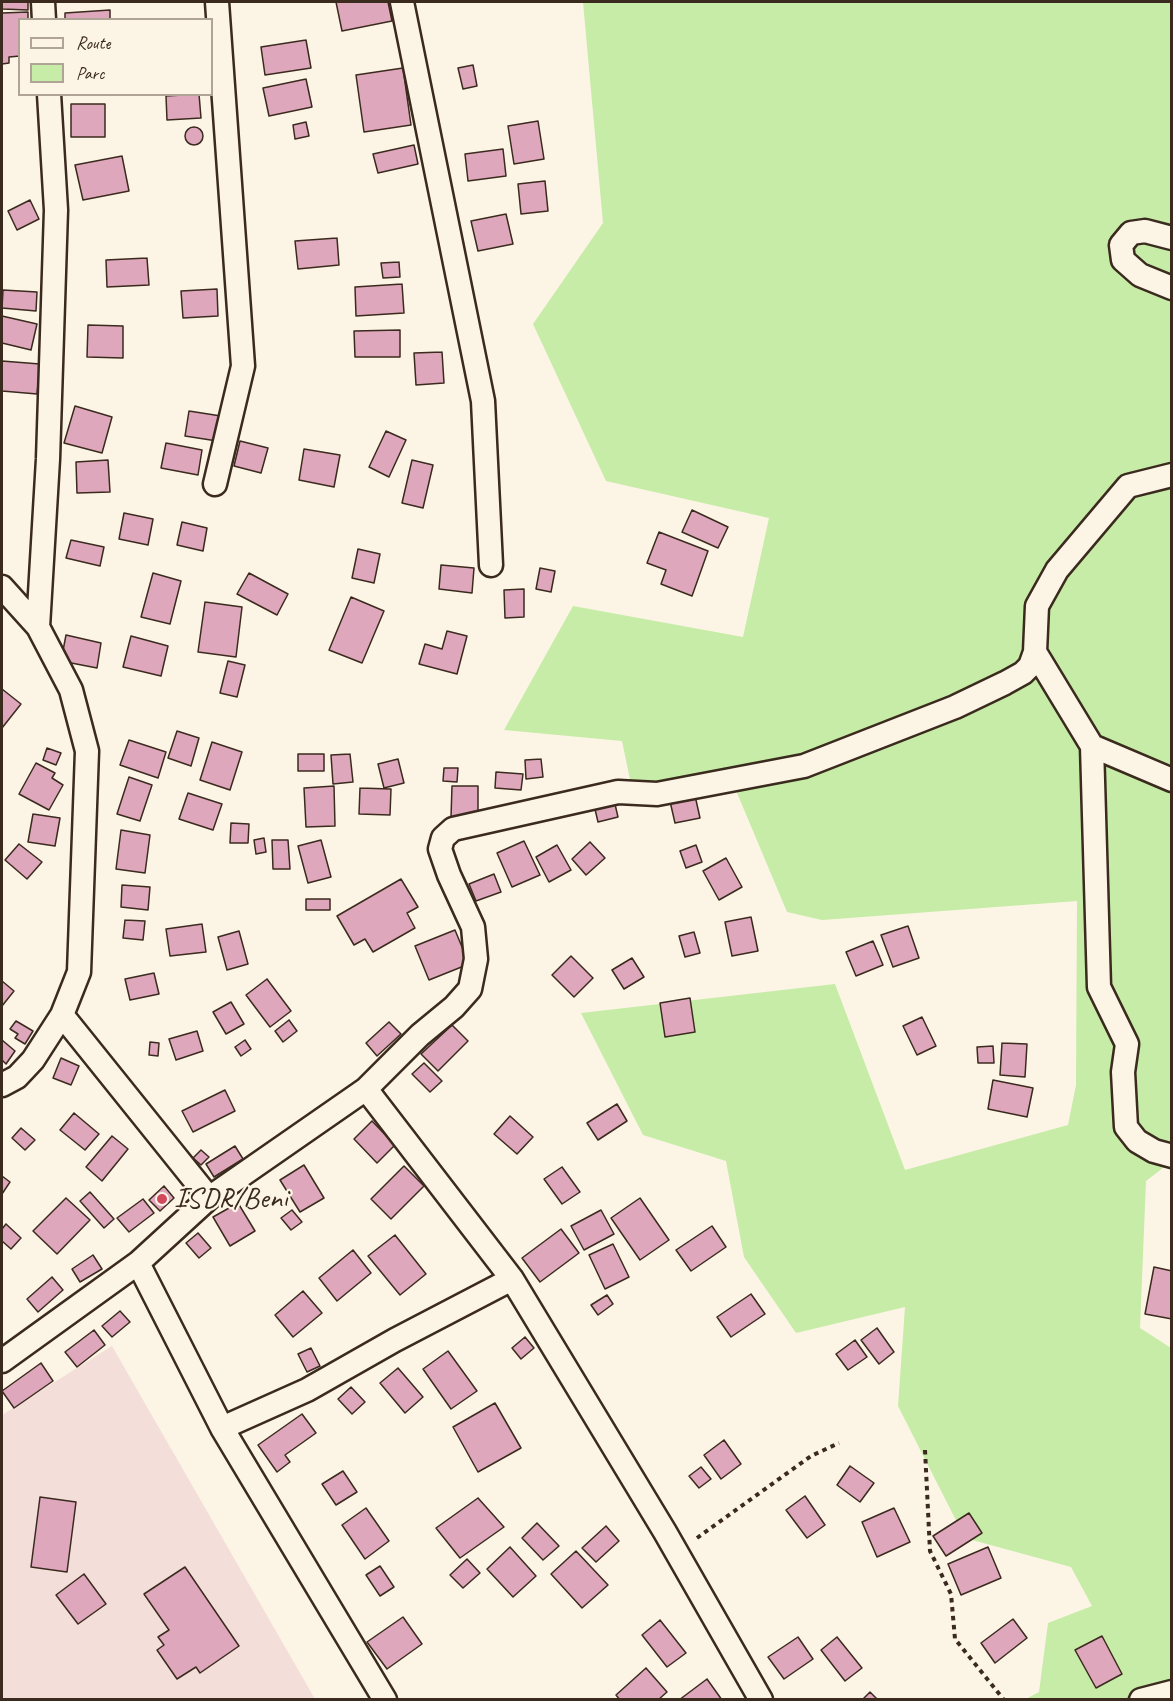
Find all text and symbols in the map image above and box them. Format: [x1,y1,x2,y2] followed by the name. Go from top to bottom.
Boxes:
[18,18,213,96] legend
[76,32,110,54] text: Route
[76,62,104,84] text: Parc
[174,1181,288,1217] place label: ISDR/Beni
[155,1192,169,1206] marker: ISDR/Beni

